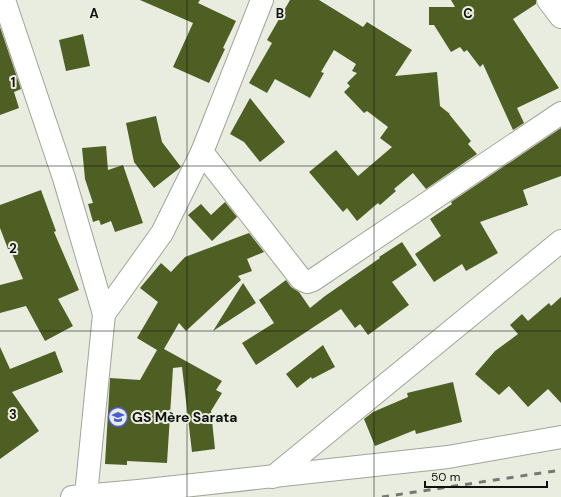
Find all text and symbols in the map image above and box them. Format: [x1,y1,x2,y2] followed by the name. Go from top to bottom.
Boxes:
[89,5,99,22] text: A
[276,5,284,22] text: B
[463,5,473,22] text: C
[11,74,15,91] text: 1
[9,240,17,257] text: 2
[9,406,17,423] text: 3
[107,406,129,428] school or university icon: GS Mère Sarata
[132,408,238,426] place label: GS Mère Sarata
[425,463,547,489] scale bar
[431,469,460,485] text: 50 m

